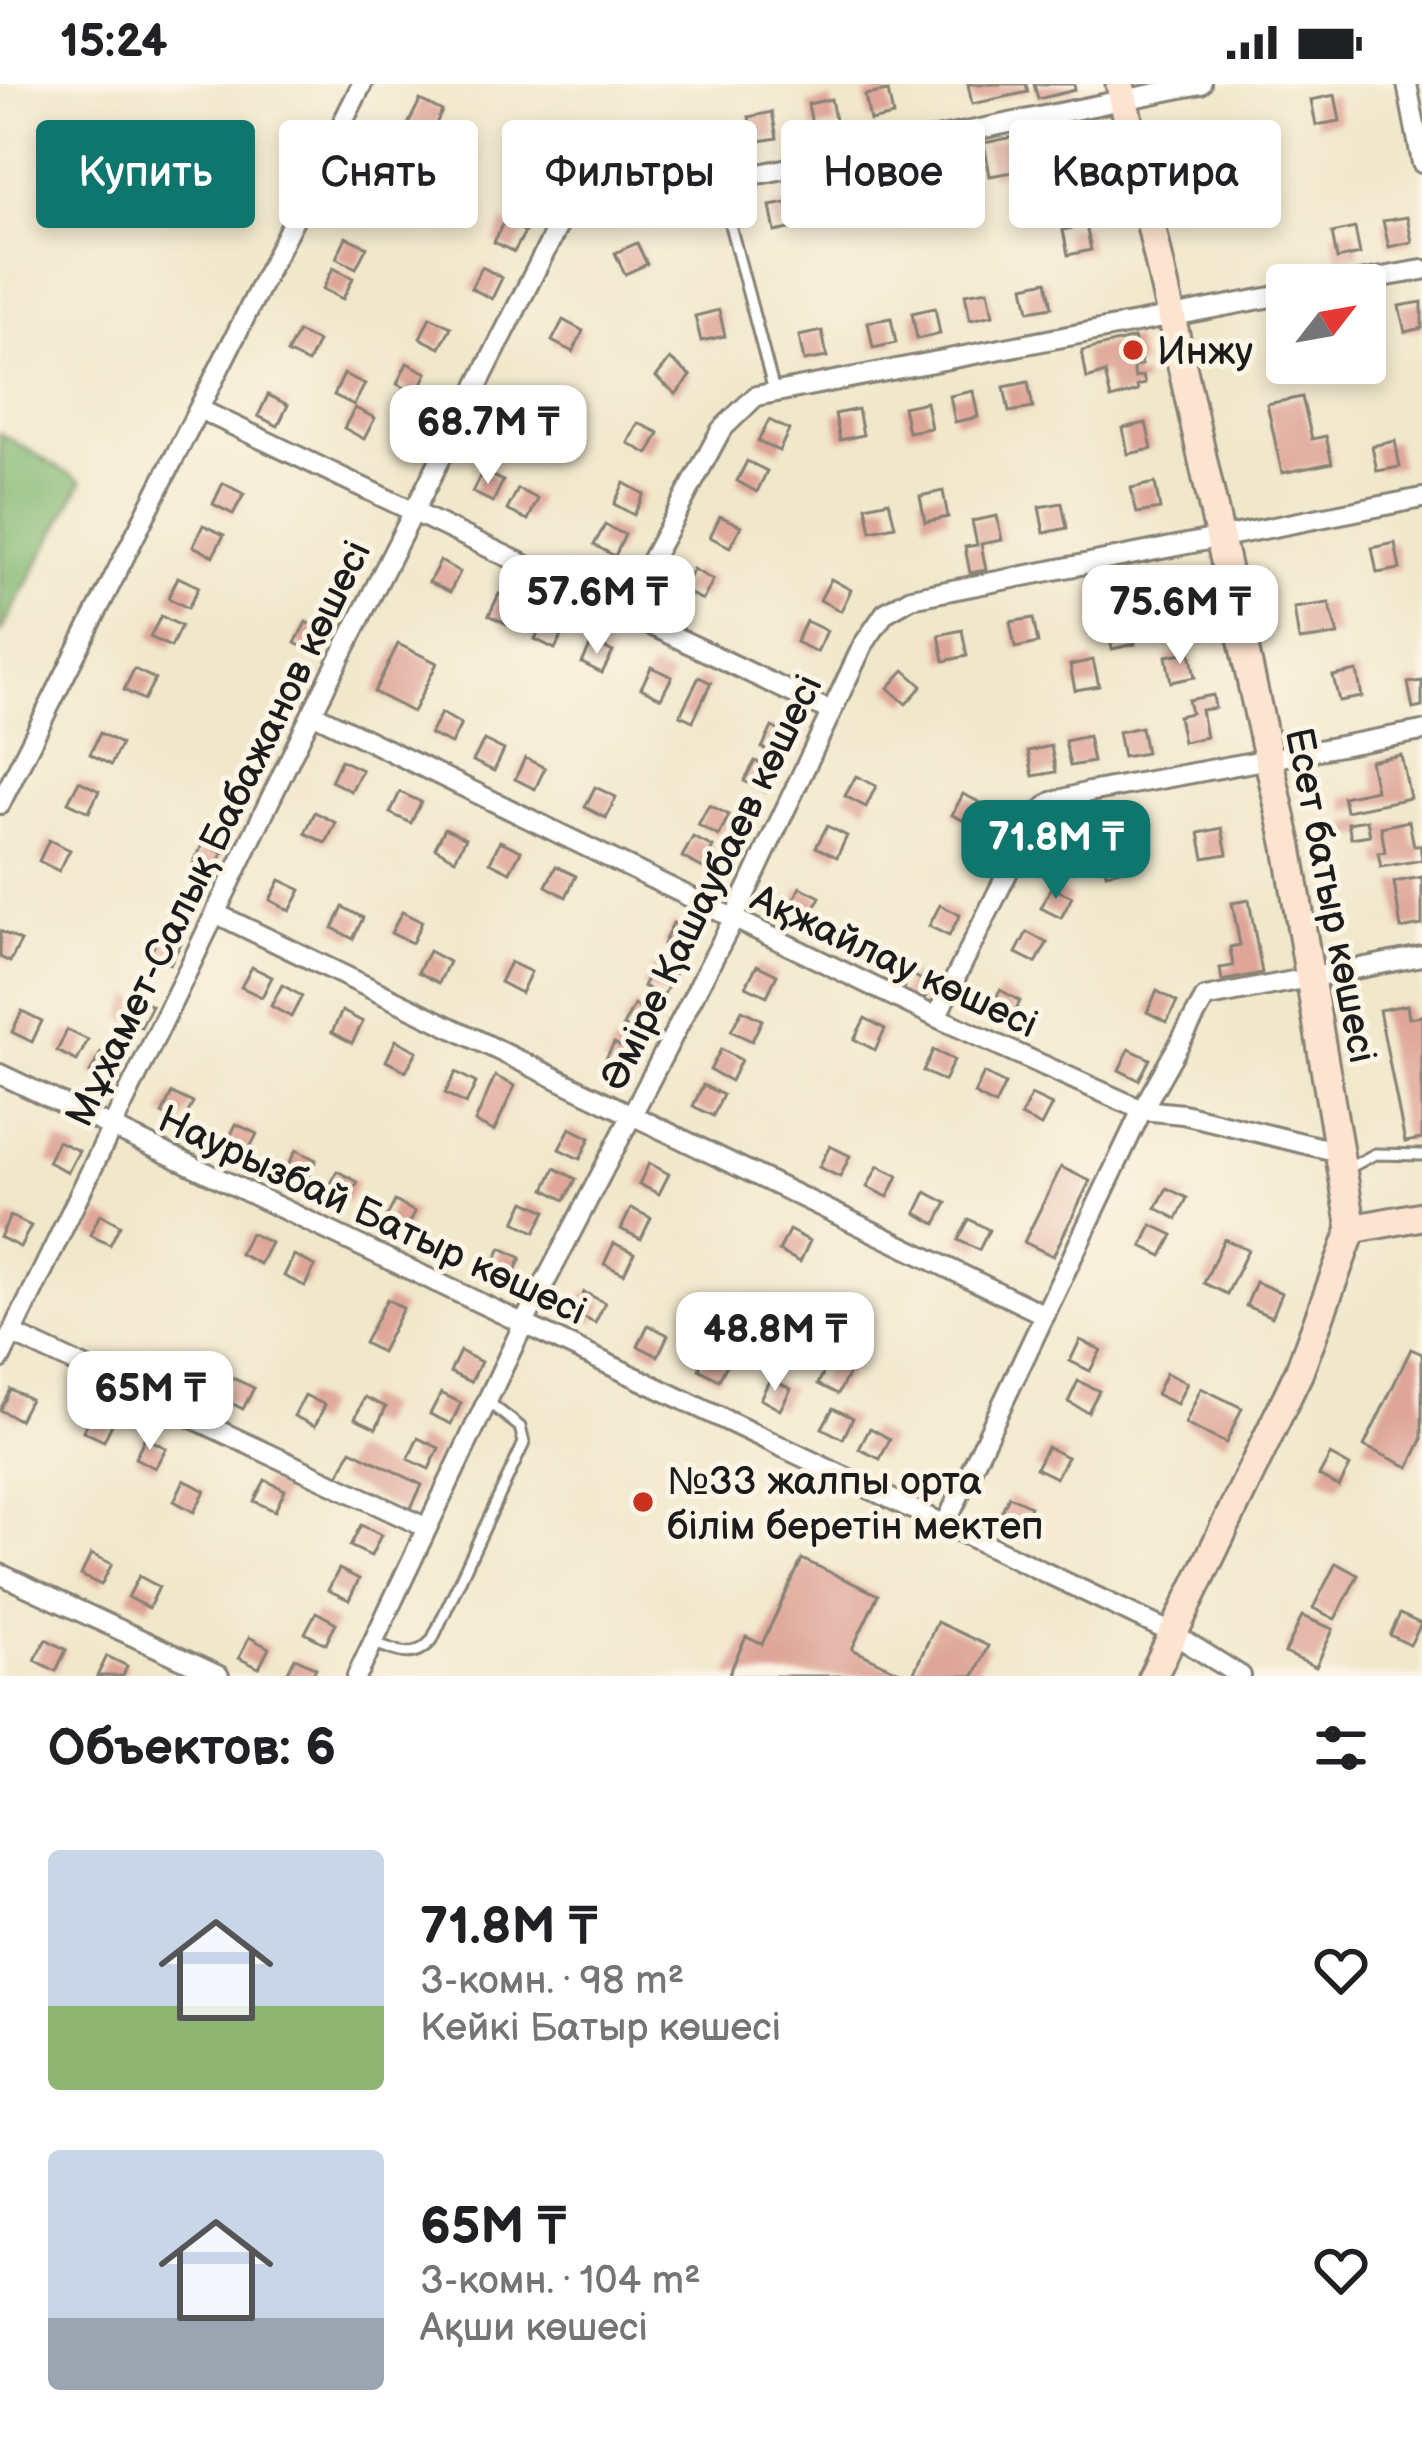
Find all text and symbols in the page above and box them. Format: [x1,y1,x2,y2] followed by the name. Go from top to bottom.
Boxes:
[60,15,167,70] text: 15:24
[36,120,255,228] chip: Купить
[279,120,478,228] chip: Снять
[502,120,757,228] chip: Фильтры
[781,120,985,228] chip: Новое
[1009,120,1281,228] chip: Квартира
[1266,264,1386,384] north arrow
[1266,264,1386,384] map controls
[1157,329,1253,376] place label: Инжу
[1120,337,1146,363] marker: Инжу
[377,385,599,487] pin: 68.7M ₸
[417,400,559,447] text: 68.7M ₸
[57,534,382,1135] street label: Мұхамет-Салық Бабажанов көшесі
[486,555,708,657] pin: 57.6M ₸
[1069,565,1291,667] pin: 75.6M ₸
[526,570,668,617] text: 57.6M ₸
[1109,580,1251,627] text: 75.6M ₸
[591,668,833,1099] street label: Әміре Қашаубаев көшесі
[1274,724,1385,1067] street label: Есет батыр көшесі
[945,800,1167,902] pin: 71.8M ₸
[988,815,1124,862] text: 71.8M ₸
[742,875,1045,1049] street label: Ақжайлау көшесі
[150,1096,594,1336] street label: Наурызбай Батыр көшесі
[664,1292,886,1394] pin: 48.8M ₸
[703,1307,847,1354] text: 48.8M ₸
[66,1351,234,1453] pin: 65M ₸
[94,1366,206,1413] text: 65M ₸
[667,1459,1044,1551] place label: №33 жалпы орта білім беретін мектеп
[630,1489,656,1515] marker: №33 жалпы орта білім беретін мектеп
[1308,1715,1374,1781] icon: filters
[48,1718,336,1779] text: Объектов: 6
[420,1897,597,1958] text: 71.8M ₸
[144,1898,288,2042] icon: home
[1308,1937,1374,2003] icon: heart
[420,1958,684,2005] text: 3-комн. · 98 m²
[420,2005,781,2052] text: Кейкі Батыр көшесі
[420,2197,566,2258] text: 65M ₸
[144,2198,288,2342] icon: home
[1308,2237,1374,2303] icon: heart
[420,2258,701,2305] text: 3-комн. · 104 m²
[420,2305,648,2352] text: Ақши көшесі

